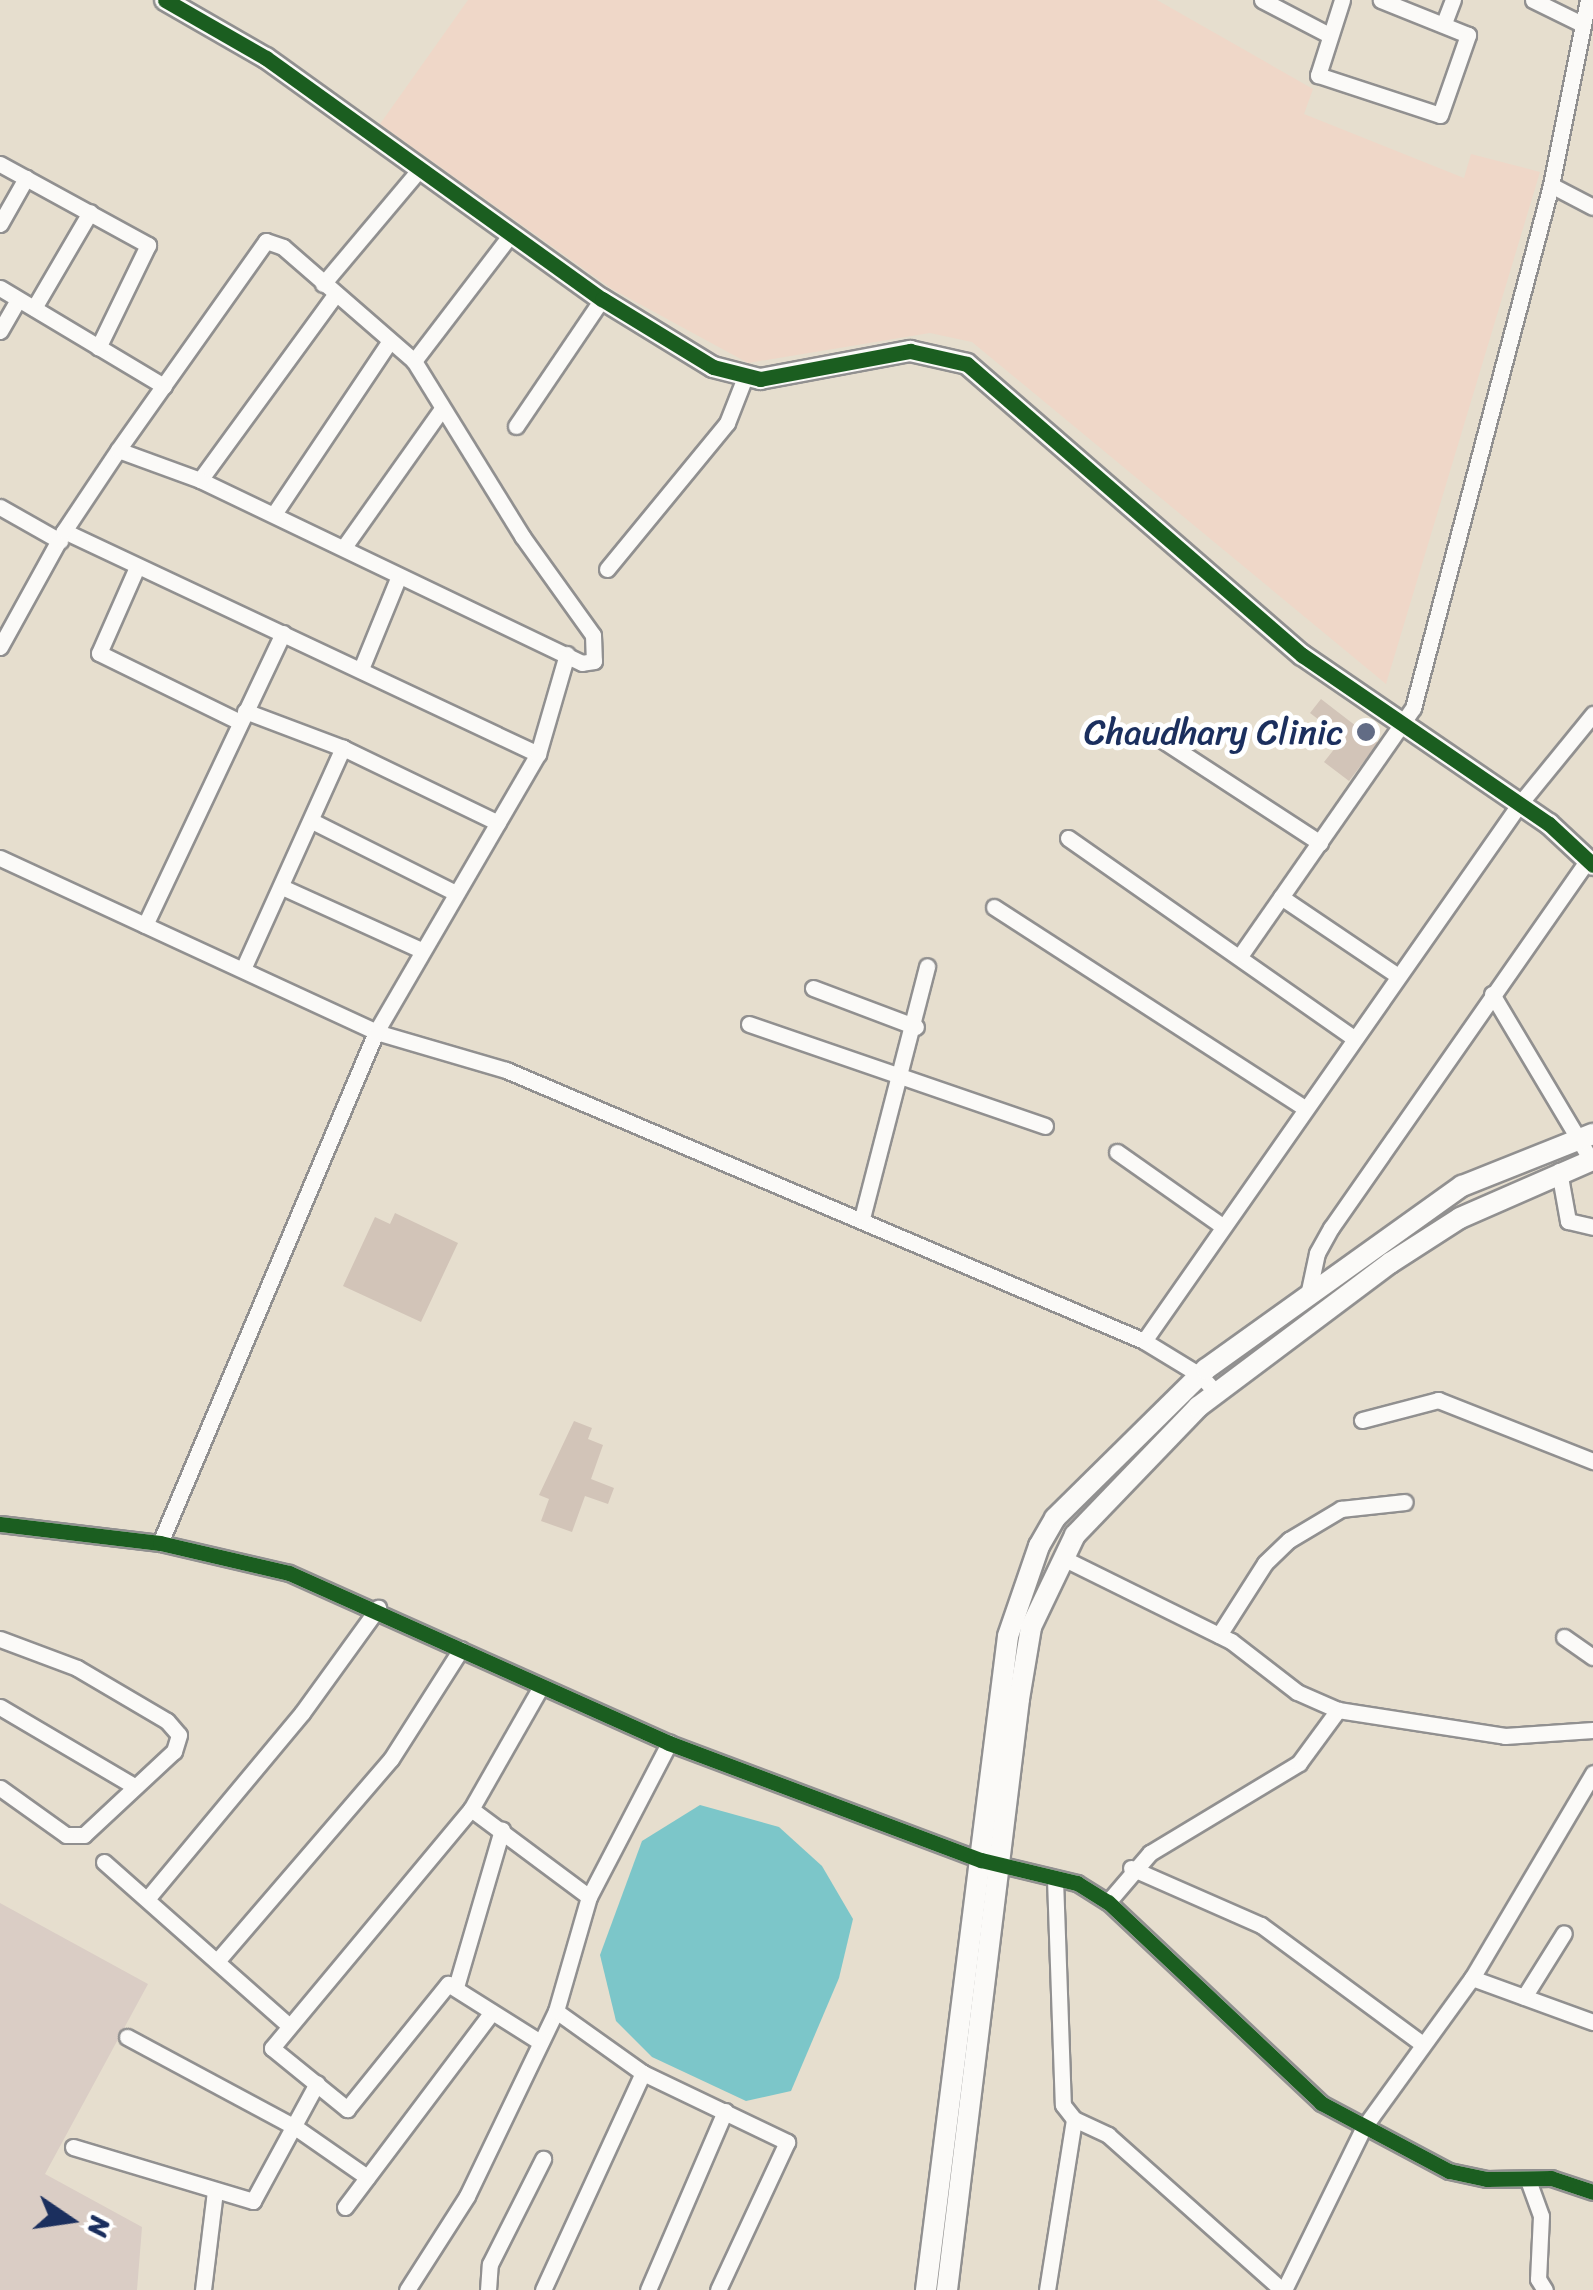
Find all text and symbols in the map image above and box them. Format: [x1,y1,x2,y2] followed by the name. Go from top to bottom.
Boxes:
[1084,711,1344,753] place label: Chaudhary Clinic
[1353,719,1379,745] marker: Chaudhary Clinic
[20,2170,120,2270] north arrow
[74,2212,126,2242] text: N

